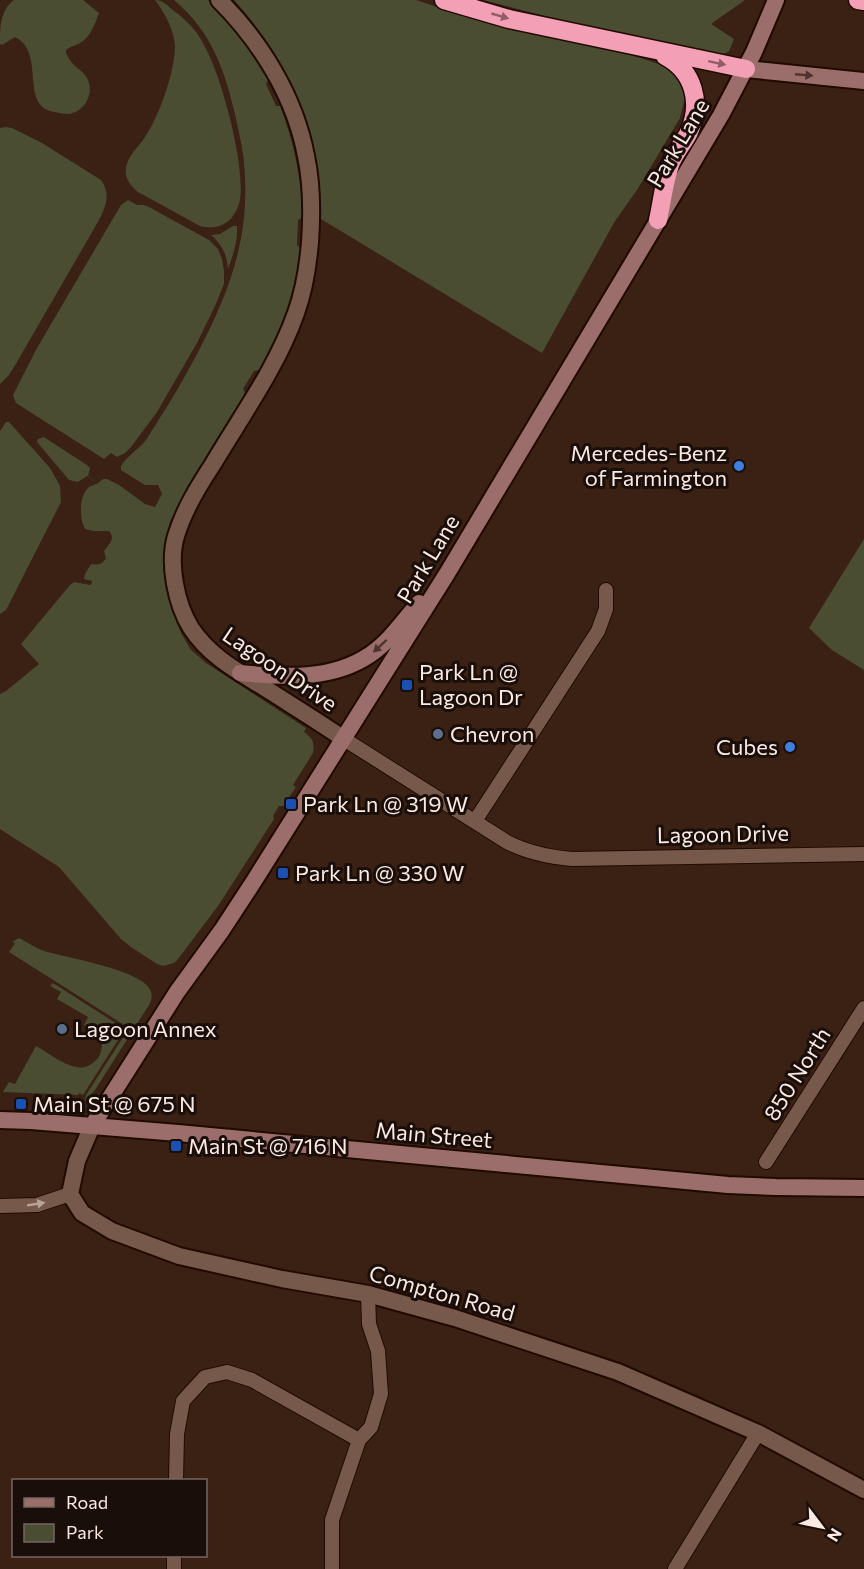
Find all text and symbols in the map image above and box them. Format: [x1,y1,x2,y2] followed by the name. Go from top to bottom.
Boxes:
[491,12,509,22] one-way arrow
[708,59,727,68] one-way arrow
[795,70,814,80] one-way arrow
[641,94,715,192] street label: Park Lane
[571,439,727,491] place label: Mercedes-Benz of Farmington
[732,459,746,473] marker: Mercedes-Benz of Farmington
[391,510,465,608] street label: Park Lane
[218,620,343,717] street label: Lagoon Drive
[373,639,388,653] one-way arrow
[419,658,523,710] place label: Park Ln @ Lagoon Dr
[400,678,414,692] marker: Park Ln @ Lagoon Dr
[450,720,534,747] place label: Chevron
[431,727,445,741] marker: Chevron
[716,733,778,760] place label: Cubes
[783,740,797,754] marker: Cubes
[303,790,468,817] place label: Park Ln @ 319 W
[284,797,298,811] marker: Park Ln @ 319 W
[657,819,789,848] street label: Lagoon Drive
[295,859,464,886] place label: Park Ln @ 330 W
[276,866,290,880] marker: Park Ln @ 330 W
[74,1015,217,1042] place label: Lagoon Annex
[55,1022,69,1036] marker: Lagoon Annex
[757,1022,836,1125] street label: 850 North
[33,1090,196,1117] place label: Main St @ 675 N
[14,1097,28,1111] marker: Main St @ 675 N
[375,1116,494,1153] street label: Main Street
[188,1132,348,1159] place label: Main St @ 716 N
[169,1139,183,1153] marker: Main St @ 716 N
[26,1199,45,1208] one-way arrow
[366,1259,518,1326] street label: Compton Road
[12,1479,207,1557] legend
[66,1491,108,1513] text: Road
[792,1497,852,1557] north arrow
[66,1521,104,1543] text: Park
[824,1525,846,1545] text: N

